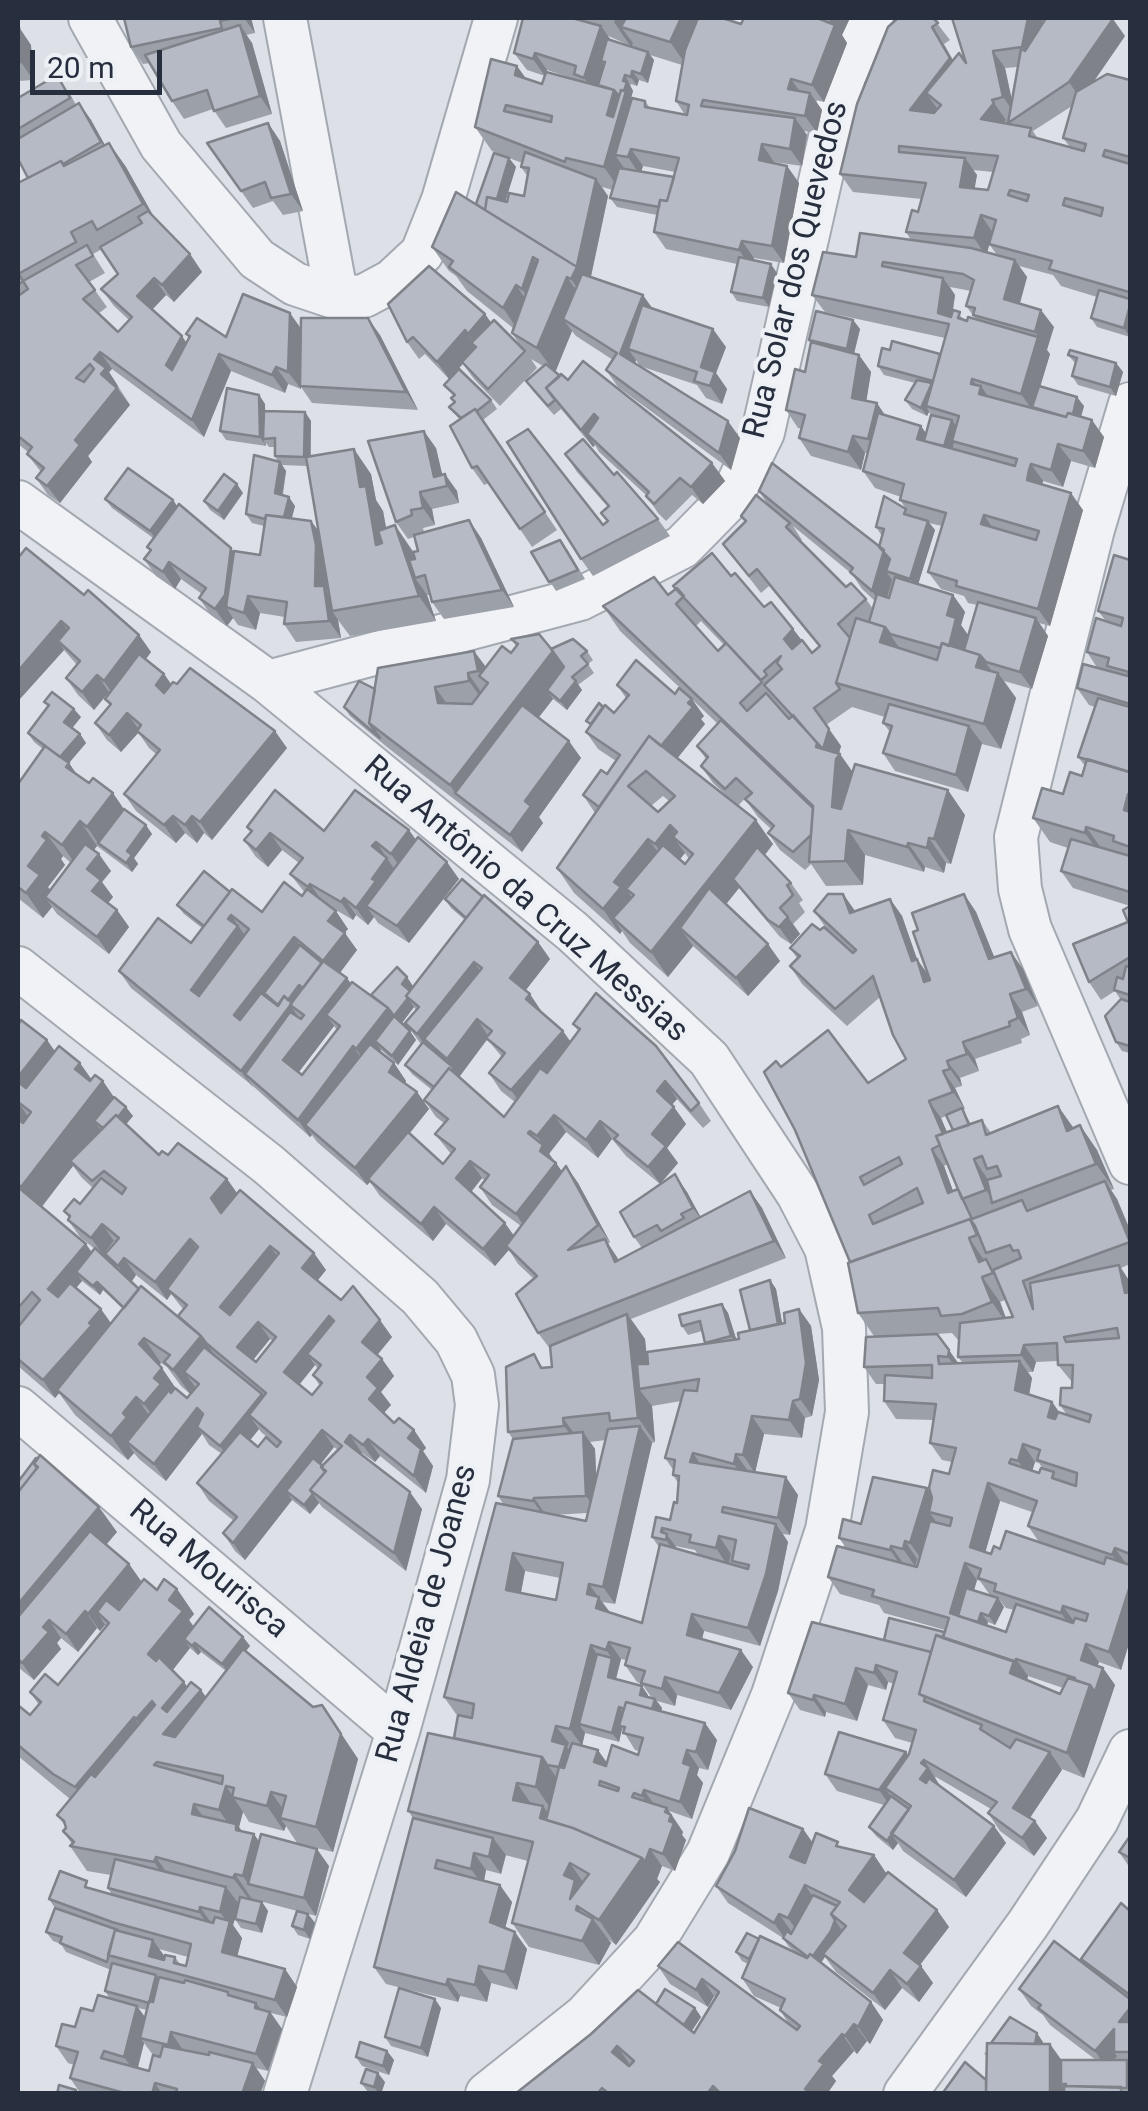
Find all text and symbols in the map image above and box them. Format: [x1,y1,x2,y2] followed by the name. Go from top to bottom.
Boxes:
[35,30,168,92] scale bar
[47,50,114,85] text: 20 m
[736,97,858,443] street label: Rua Solar dos Quevedos
[355,749,695,1051] street label: Rua Antônio da Cruz Messias
[370,1461,486,1767] street label: Rua Aldeia de Joanes
[121,1492,295,1648] street label: Rua Mourisca

